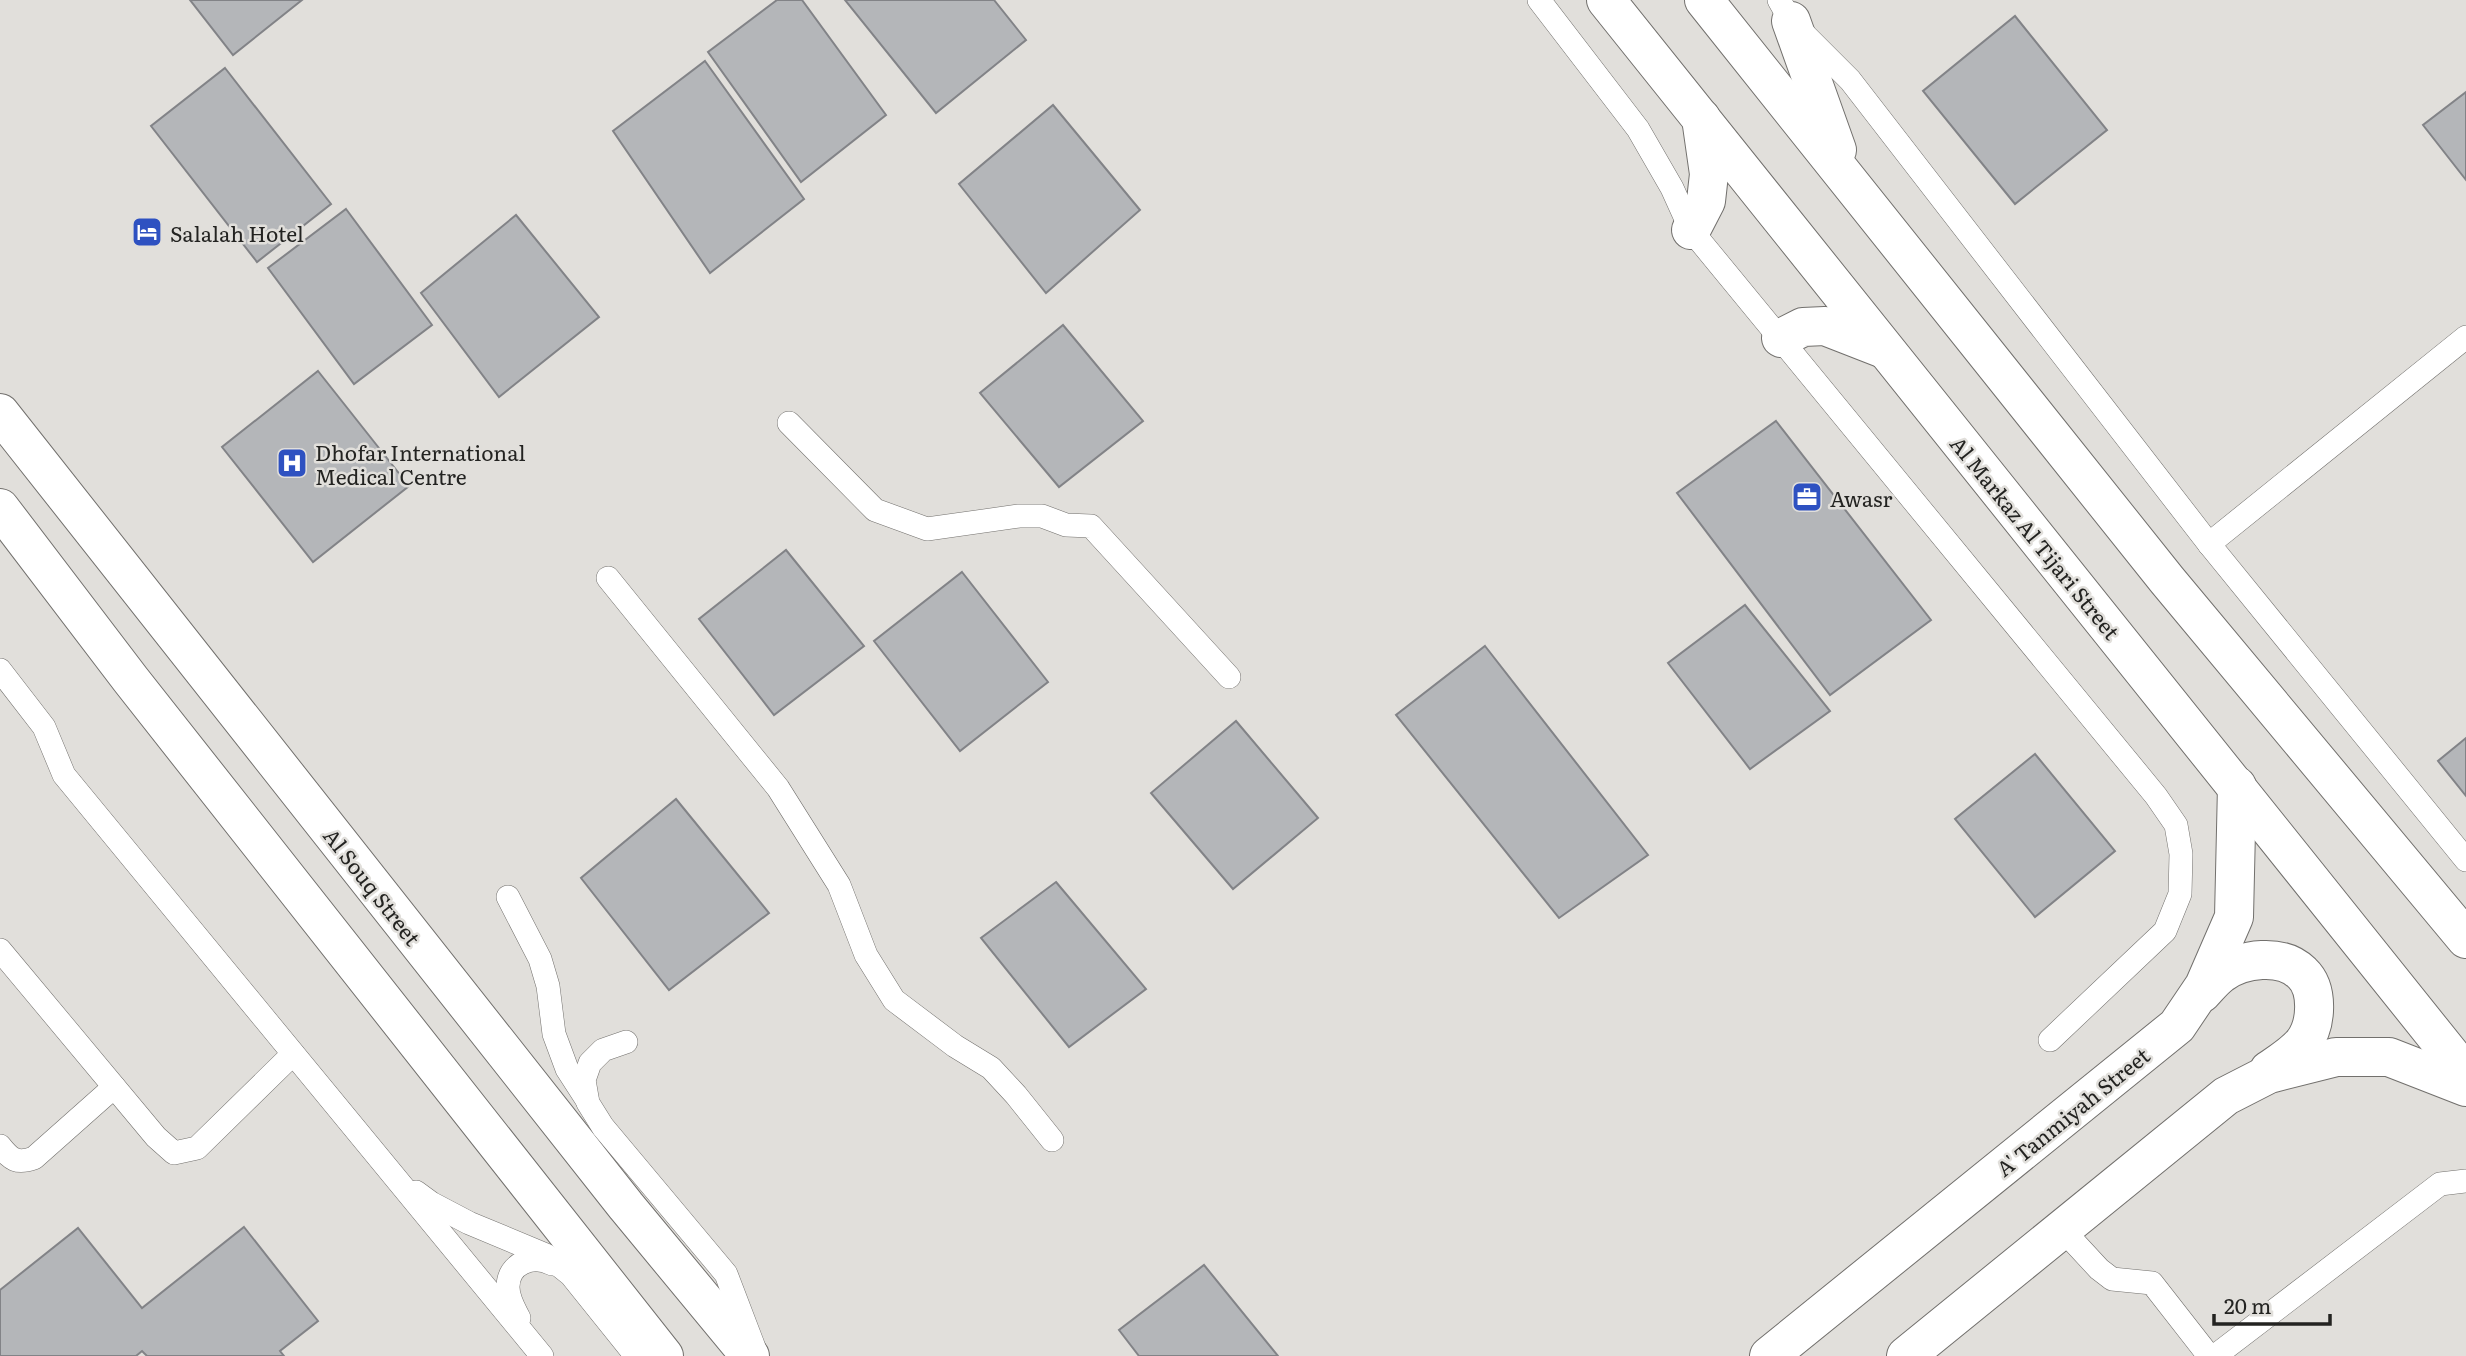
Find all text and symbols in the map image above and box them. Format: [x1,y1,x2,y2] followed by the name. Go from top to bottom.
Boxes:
[130,215,164,249] hotel icon: Salalah Hotel
[170,217,304,248] place label: Salalah Hotel
[1944,429,2128,646] street label: Al Markaz Al Tijari Street
[315,436,526,491] place label: Dhofar International Medical Centre
[275,446,309,480] hospital icon: Dhofar International Medical Centre
[1790,480,1824,514] office icon: Awasr
[1830,482,1892,513] place label: Awasr
[317,821,429,952] street label: Al Souq Street
[1989,1039,2156,1183] street label: A' Tanmiyah Street
[2214,1282,2330,1326] scale bar
[2224,1289,2271,1320] text: 20 m

